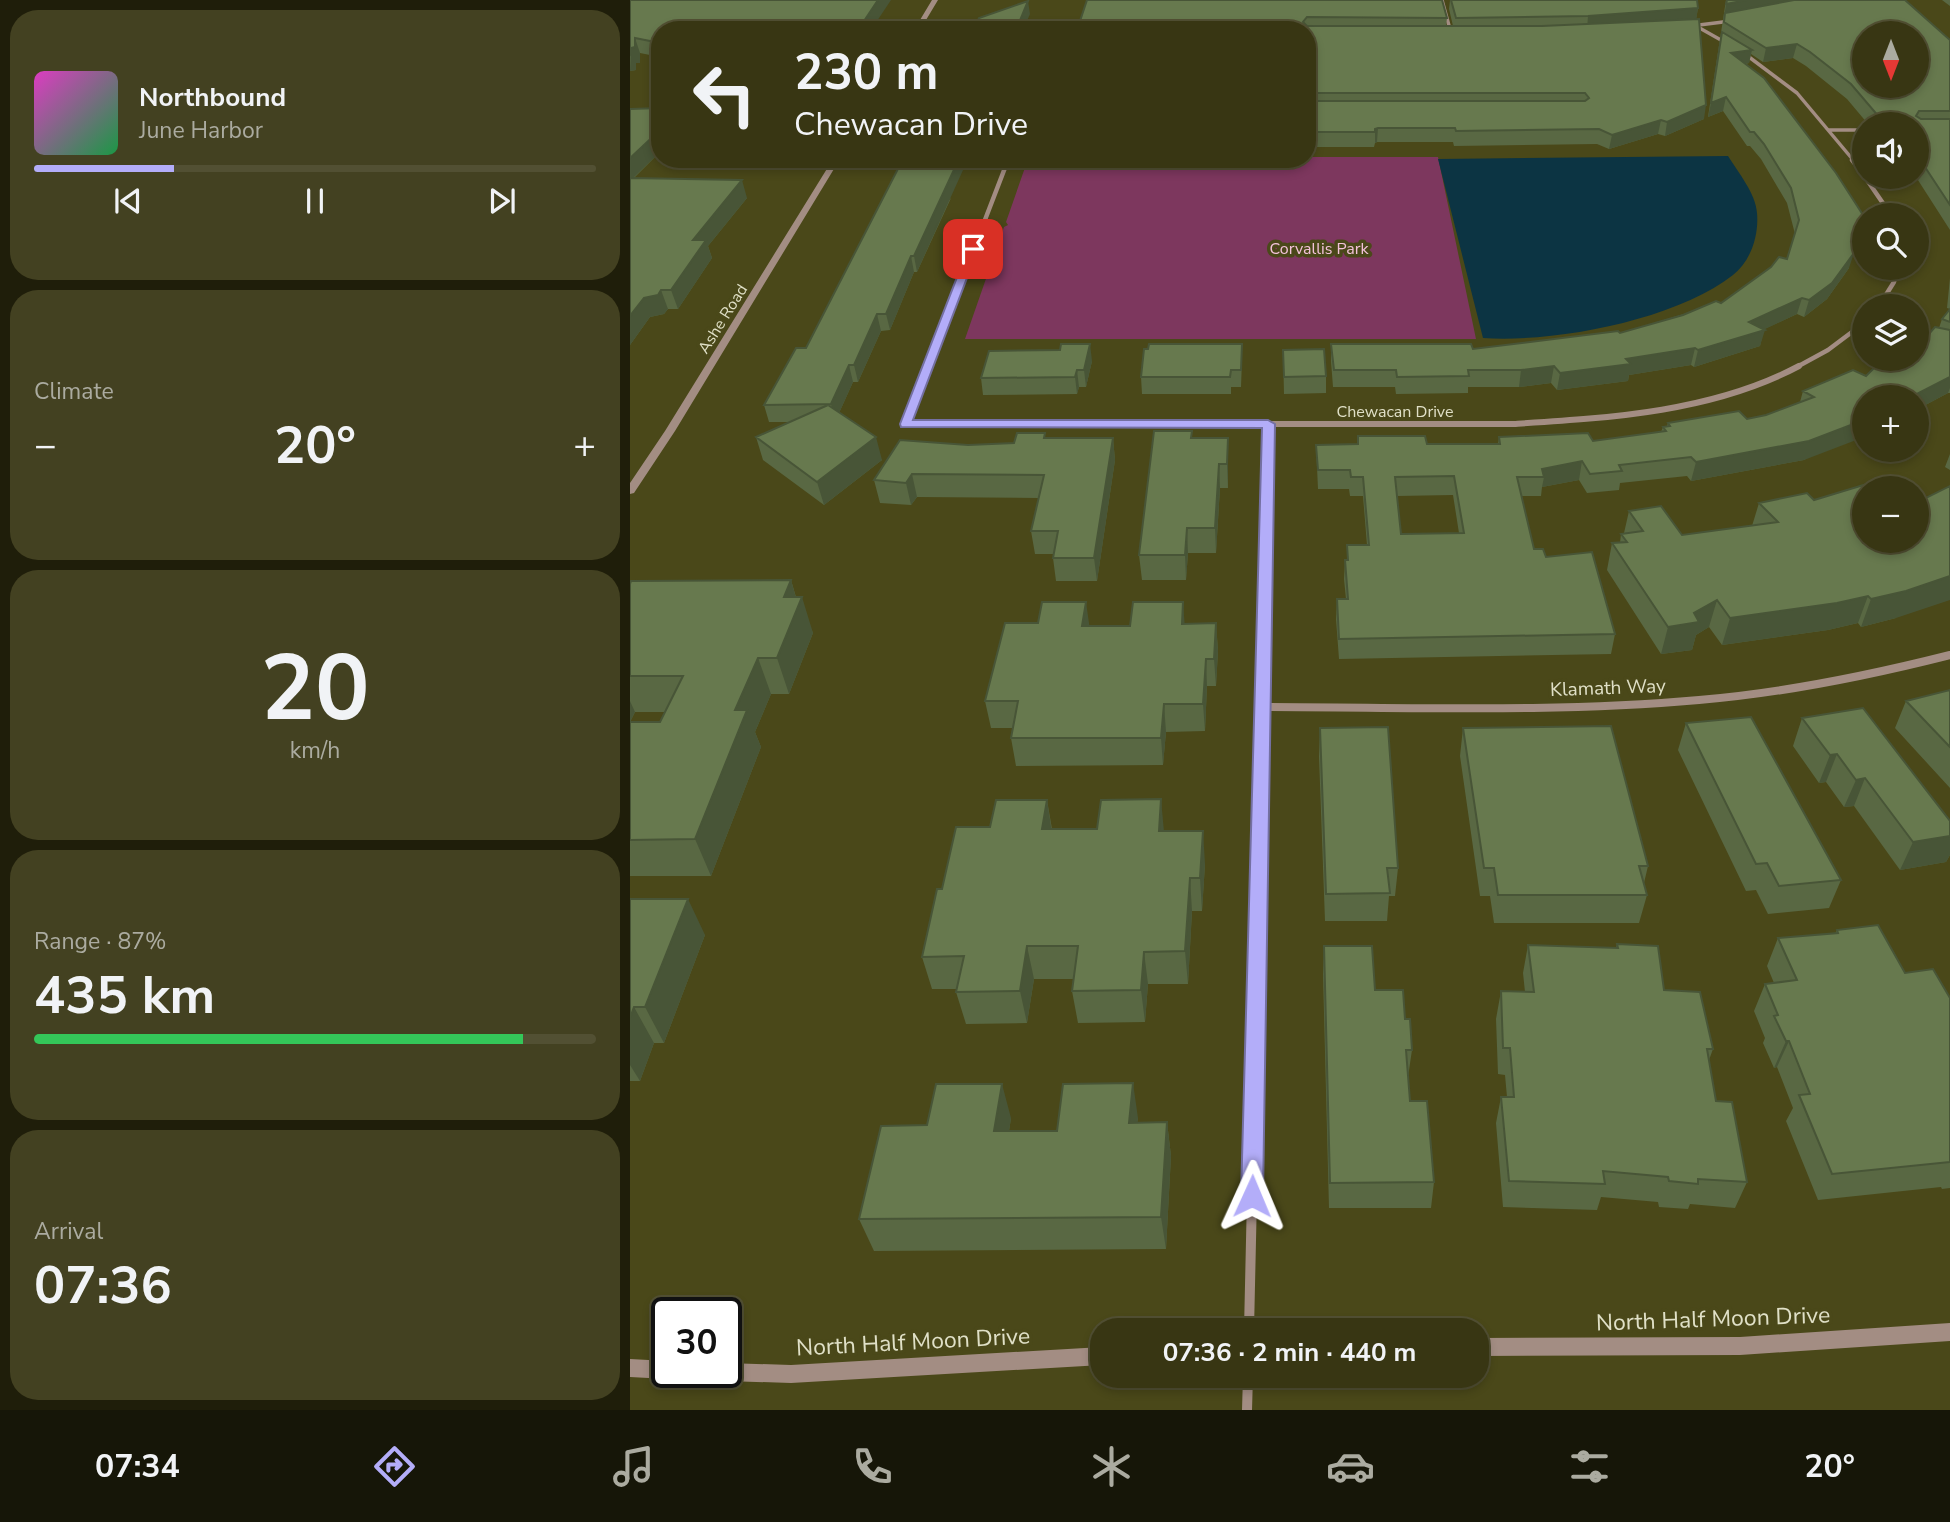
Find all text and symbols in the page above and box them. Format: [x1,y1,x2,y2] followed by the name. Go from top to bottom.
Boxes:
[1852,21,1928,98] north arrow
[1852,21,1929,553] map controls
[794,39,938,106] text: 230 m
[679,49,770,140] icon: left
[139,80,286,115] text: Northbound
[794,103,1028,146] text: Chewacan Drive
[1852,112,1929,189] button: sound
[139,115,263,146] text: June Harbor
[109,182,147,220] icon: previous
[296,182,334,220] icon: pause
[483,182,521,220] icon: next
[1852,203,1929,280] button: search
[943,219,1003,279] pin
[954,230,992,268] icon: arrive
[1270,238,1369,260] park label: Corvallis Park
[693,280,753,358] street label: Ashe Road
[1852,294,1929,371] button: layers
[34,376,114,407] text: Climate
[1852,385,1929,462] button: +
[1336,401,1454,423] street label: Chewacan Drive
[274,410,356,481] text: 20°
[34,420,57,471] text: −
[573,420,596,471] text: +
[1852,476,1929,553] button: −
[260,627,370,751] text: 20
[1550,673,1667,703] street label: Klamath Way
[290,735,340,766] text: km/h
[34,926,166,957] text: Range · 87%
[34,960,215,1031] text: 435 km
[1215,1159,1289,1233] position arrow
[34,1216,103,1247] text: Arrival
[34,1250,172,1321] text: 07:36
[651,1297,742,1388] speed limit sign: 30
[1595,1299,1831,1339] street label: North Half Moon Drive
[795,1320,1031,1364] street label: North Half Moon Drive
[1163,1335,1416,1370] text: 07:36 · 2 min · 440 m
[370,1442,419,1491] icon: directions
[609,1442,658,1491] icon: music
[848,1442,897,1491] icon: phone
[1087,1442,1136,1491] icon: climate
[1326,1442,1375,1491] icon: car
[1565,1442,1614,1491] icon: filters
[95,1445,180,1488] text: 07:34
[1804,1445,1855,1488] text: 20°

